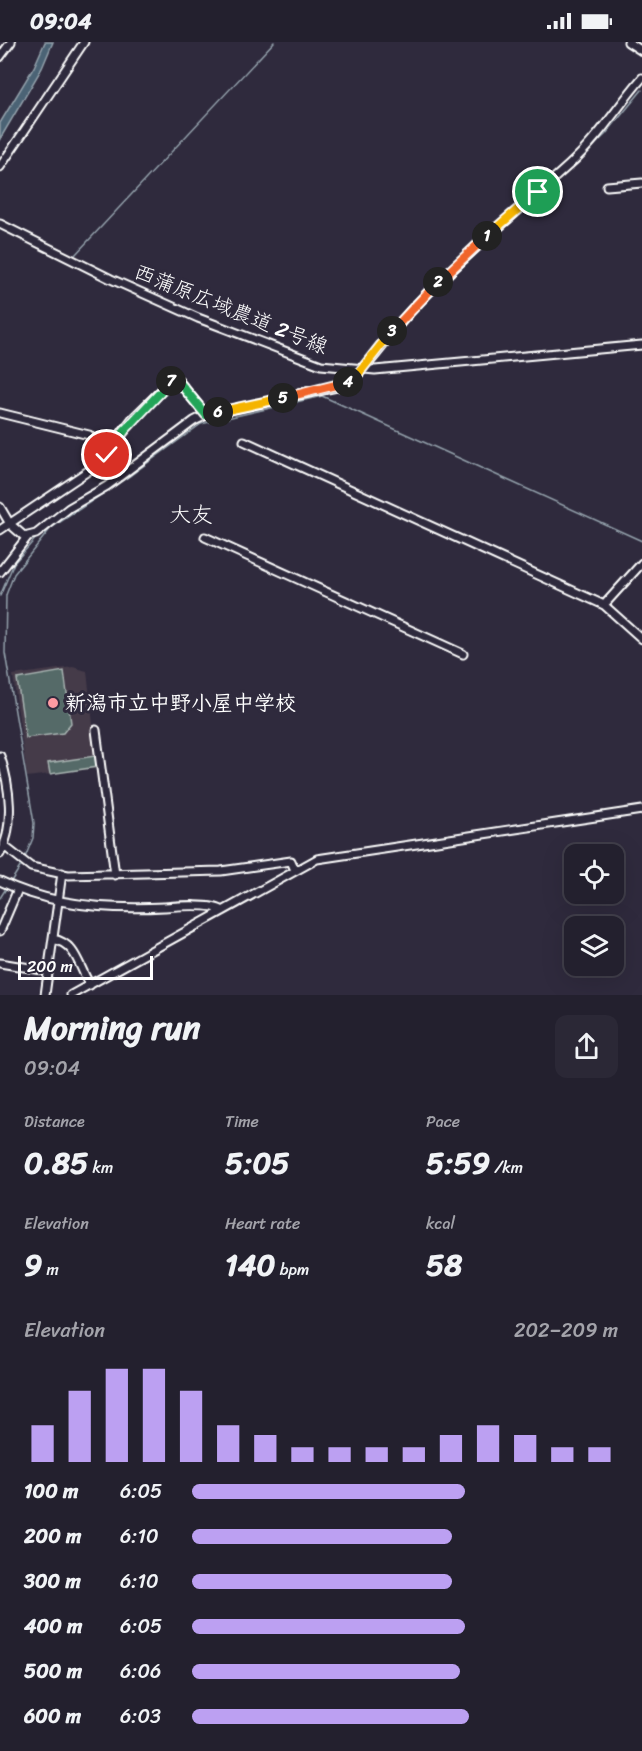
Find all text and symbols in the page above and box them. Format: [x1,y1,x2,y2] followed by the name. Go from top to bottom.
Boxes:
[30,2,92,41] text: 09:04
[512,166,563,217] pin
[521,175,554,208] icon: arrive
[472,221,502,251] pin: 1
[484,221,490,250] text: 1
[128,253,334,365] street label: 西蒲原広域農道 2号線
[423,267,453,297] pin: 2
[433,267,443,296] text: 2
[377,316,407,346] pin: 3
[388,316,396,345] text: 3
[156,366,186,396] pin: 7
[166,366,176,395] text: 7
[333,367,363,397] pin: 4
[343,367,353,396] text: 4
[268,383,298,413] pin: 5
[278,383,288,412] text: 5
[203,397,233,427] pin: 6
[213,397,223,426] text: 6
[81,429,132,480] pin
[90,438,123,471] icon: check
[169,495,213,534] district label: 大友
[65,684,296,722] place label: 新潟市立中野小屋中学校
[46,696,60,710] marker: 新潟市立中野小屋中学校
[564,844,624,976] map controls
[564,844,624,904] button: locate
[564,916,624,976] button: layers
[27,952,73,981] text: 200 m
[18,953,153,980] scale bar
[24,999,200,1057] text: Morning run
[555,1015,618,1078] button: share
[24,1051,80,1086] text: 09:04
[24,1107,85,1136] text: Distance
[225,1107,259,1136] text: Time
[426,1107,460,1136] text: Pace
[24,1136,88,1190] text: 0.85
[225,1136,290,1190] text: 5:05
[426,1136,490,1190] text: 5:59
[88,1153,113,1182] text: km
[490,1153,523,1182] text: /km
[24,1209,89,1238] text: Elevation
[225,1209,300,1238] text: Heart rate
[426,1209,455,1238] text: kcal
[24,1238,42,1292] text: 9
[225,1238,276,1292] text: 140
[426,1238,462,1292] text: 58
[42,1255,59,1284] text: m
[276,1255,309,1284] text: bpm
[24,1313,105,1348] text: Elevation
[514,1313,618,1348] text: 202–209 m
[24,1474,78,1509] text: 100 m
[120,1474,162,1509] text: 6:05
[24,1519,81,1554] text: 200 m
[120,1519,159,1554] text: 6:10
[24,1564,81,1599] text: 300 m
[120,1564,159,1599] text: 6:10
[24,1609,82,1644] text: 400 m
[120,1609,162,1644] text: 6:05
[24,1654,82,1689] text: 500 m
[120,1654,161,1689] text: 6:06
[24,1699,81,1734] text: 600 m
[120,1699,161,1734] text: 6:03

